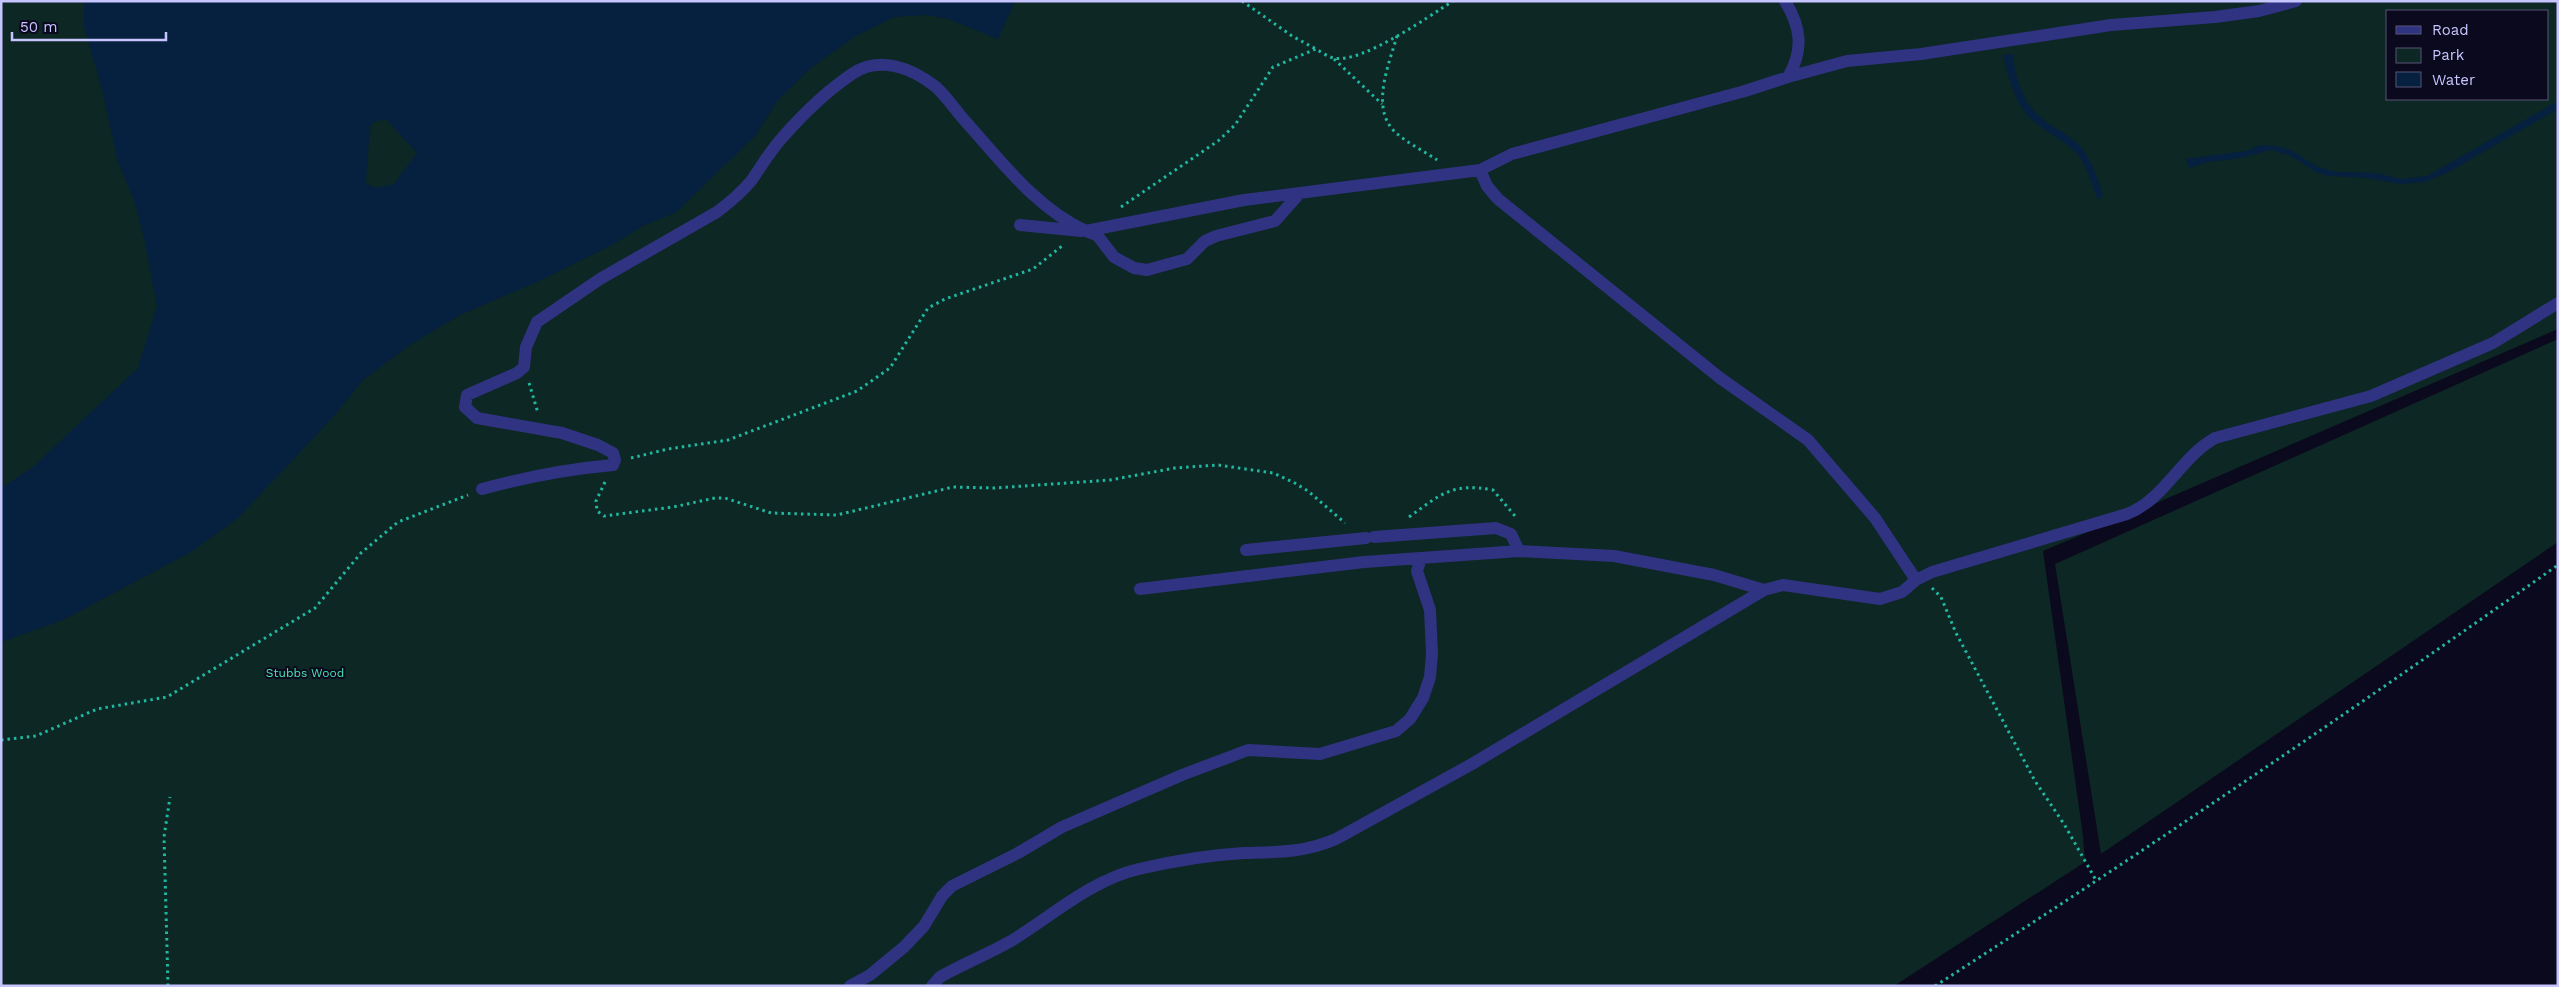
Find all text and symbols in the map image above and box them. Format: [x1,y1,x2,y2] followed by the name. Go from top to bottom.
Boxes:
[12,10,166,42] scale bar
[2386,10,2549,100] legend
[20,18,57,36] text: 50 m
[2432,21,2469,39] text: Road
[2432,46,2465,64] text: Park
[2432,71,2475,89] text: Water
[266,666,344,680] park label: Stubbs Wood

